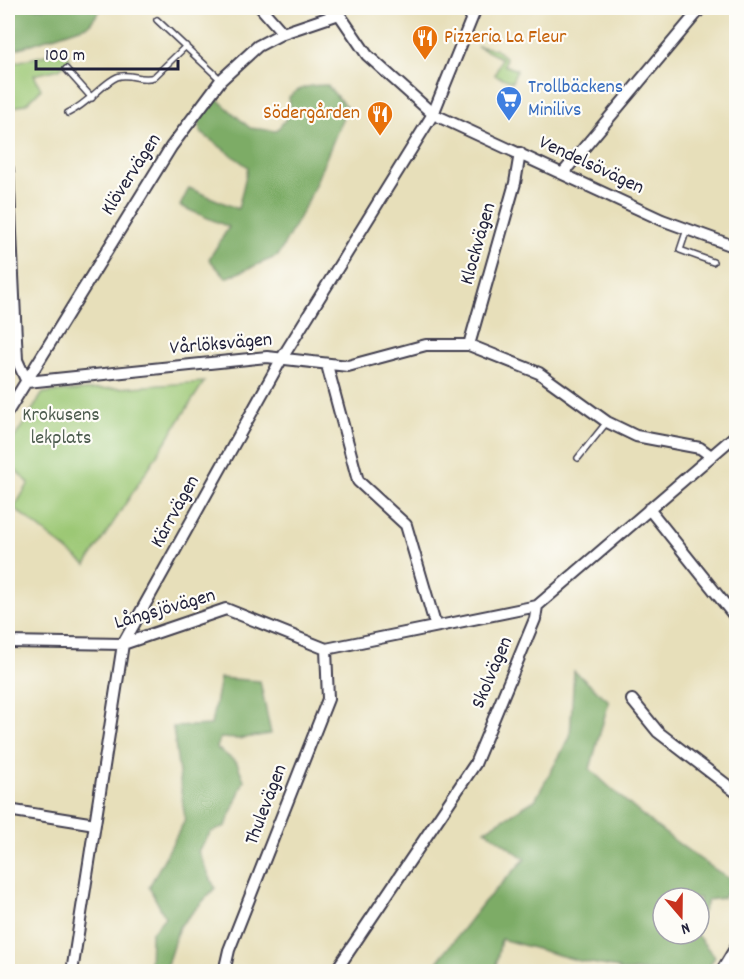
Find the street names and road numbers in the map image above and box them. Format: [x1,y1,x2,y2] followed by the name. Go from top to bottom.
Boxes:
[95,129,169,221] street label: Klövervägen
[534,129,648,203] street label: Vendelsövägen
[454,200,504,288] street label: Klockvägen
[169,327,273,363] street label: Vårlöksvägen
[145,471,207,553] street label: Kärrvägen
[111,582,219,638] street label: Långsjövägen
[465,633,521,713] street label: Skolvägen
[239,761,295,849] street label: Thulevägen

